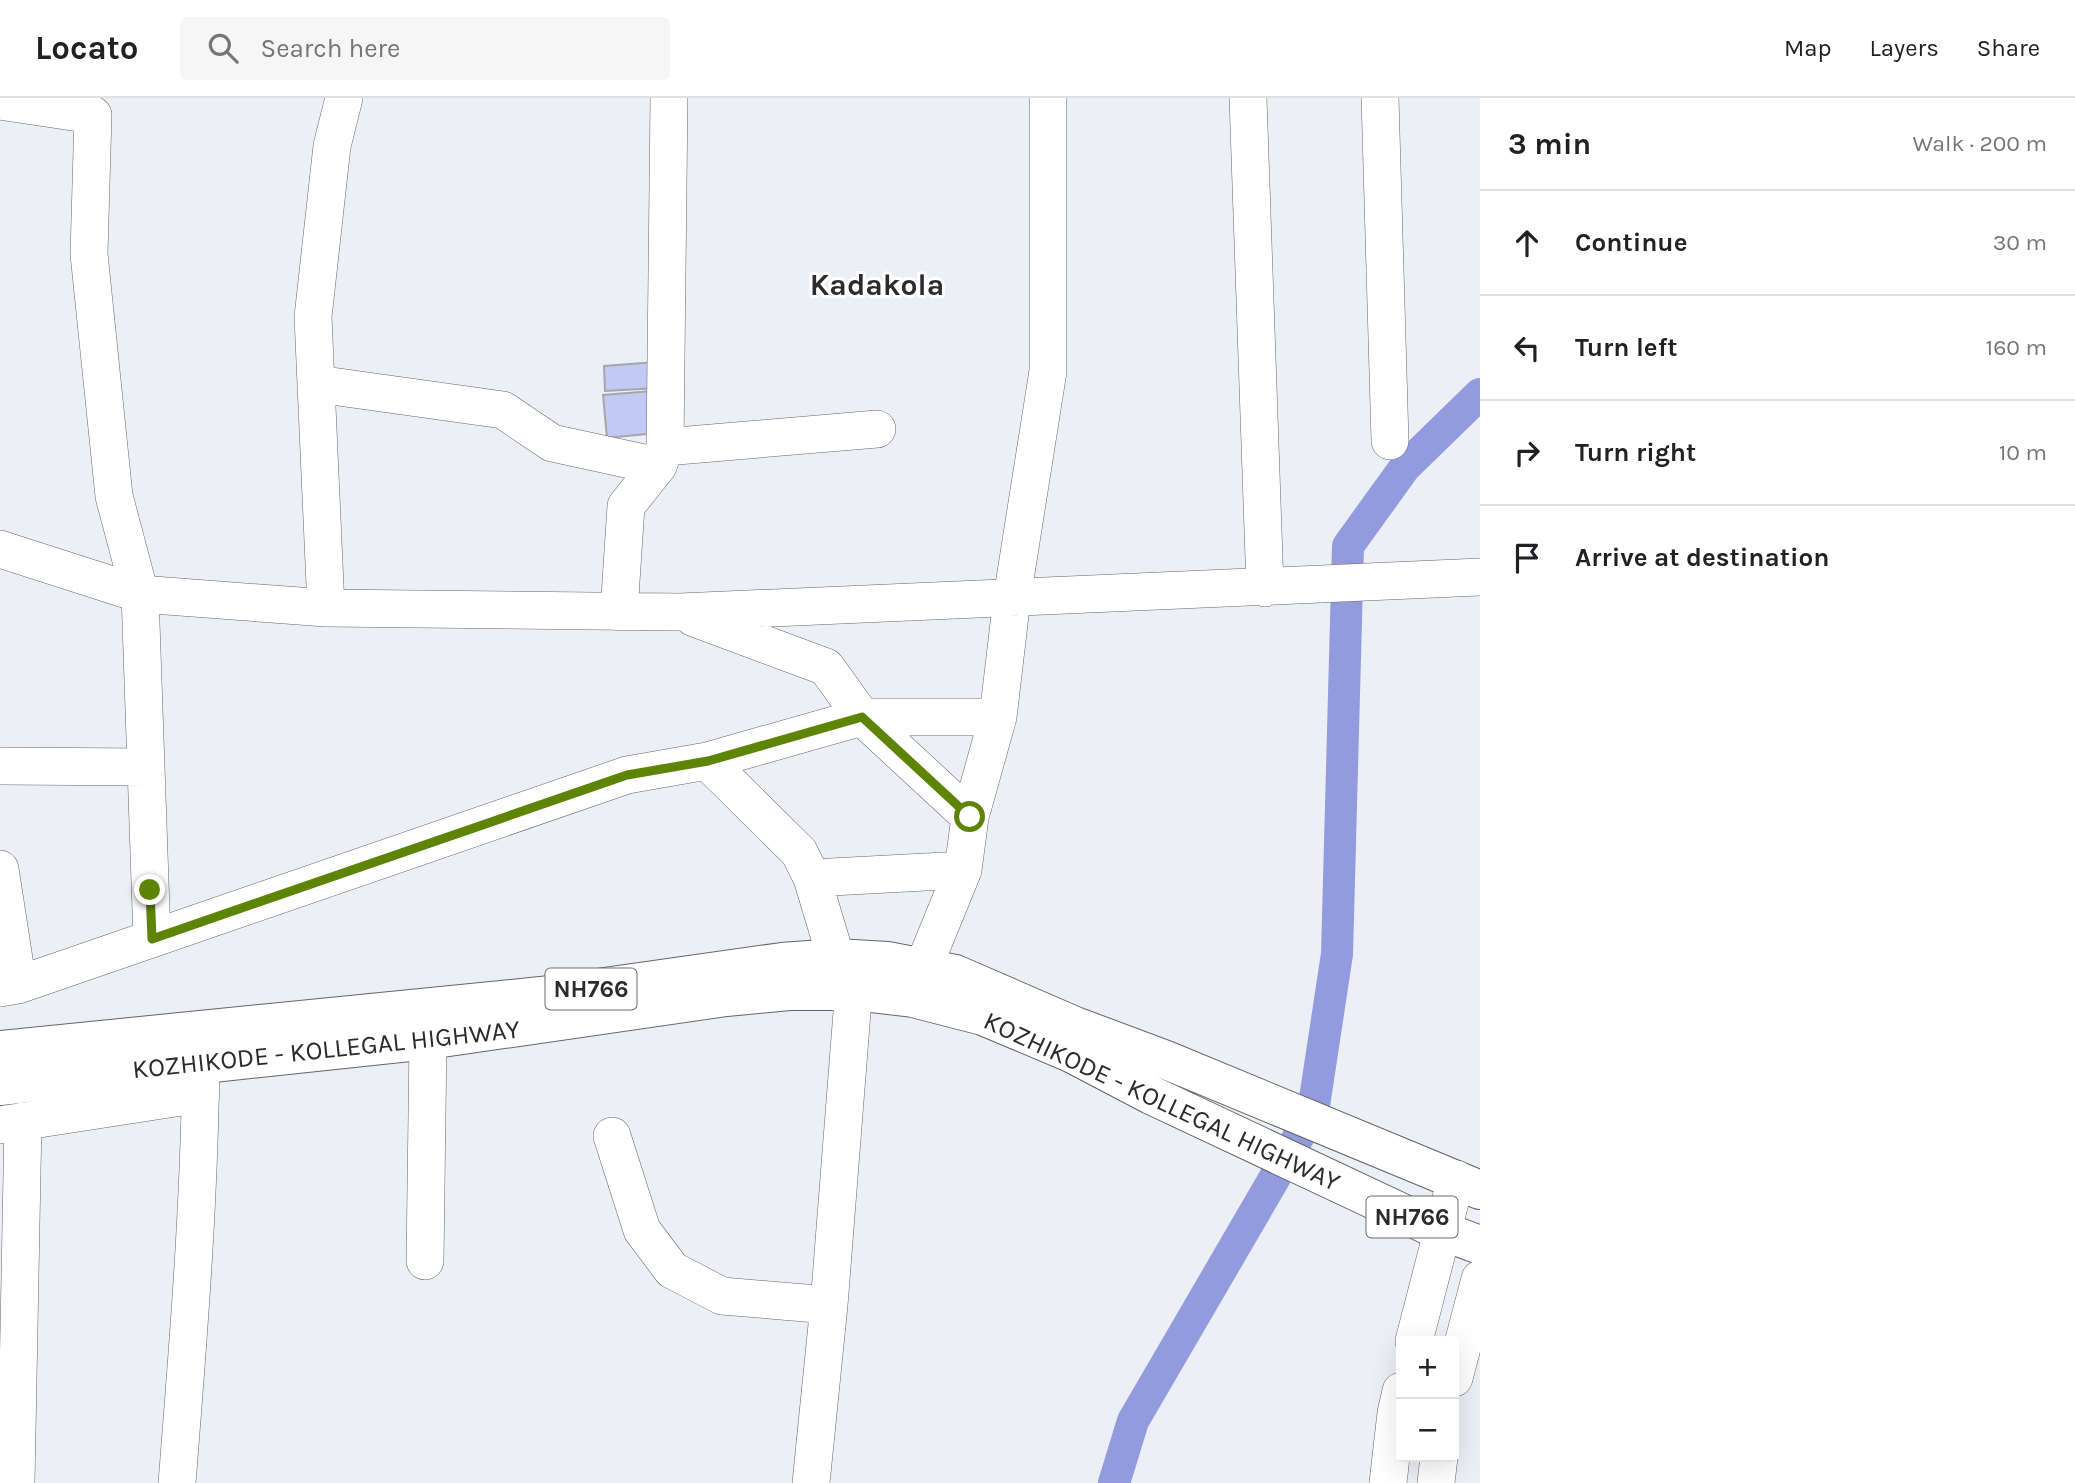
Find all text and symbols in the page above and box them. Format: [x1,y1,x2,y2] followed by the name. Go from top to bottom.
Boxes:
[180,17,670,80] search box
[35,29,138,67] text: Locato
[204,29,242,67] icon: search
[260,33,400,64] text: Search here
[1784,34,1832,62] text: Map
[1870,34,1939,62] text: Layers
[1977,34,2040,62] text: Share
[1508,126,1591,162] text: 3 min
[1912,130,2047,157] text: Walk · 200 m
[1508,224,1546,262] icon: ahead
[1575,227,1687,258] text: Continue
[1993,229,2047,256] text: 30 m
[810,267,944,303] district label: Kadakola
[1508,329,1546,367] icon: left
[1575,332,1677,363] text: Turn left
[1986,334,2047,361] text: 160 m
[1508,434,1546,472] icon: right
[1575,437,1696,468] text: Turn right
[1999,439,2047,466] text: 10 m
[1508,539,1546,577] icon: arrive
[1575,542,1829,573] text: Arrive at destination
[954,801,985,832] route start
[134,874,165,905] route end
[546,968,636,1010] road number: NH766
[979,1005,1346,1198] street label: KOZHIKODE - KOLLEGAL HIGHWAY
[131,1014,522,1085] street label: KOZHIKODE - KOLLEGAL HIGHWAY
[1366,1196,1458,1238] road number: NH766
[1396,1336,1459,1462] map controls
[1396,1336,1459,1399] button: +
[1396,1399,1459,1462] button: −

